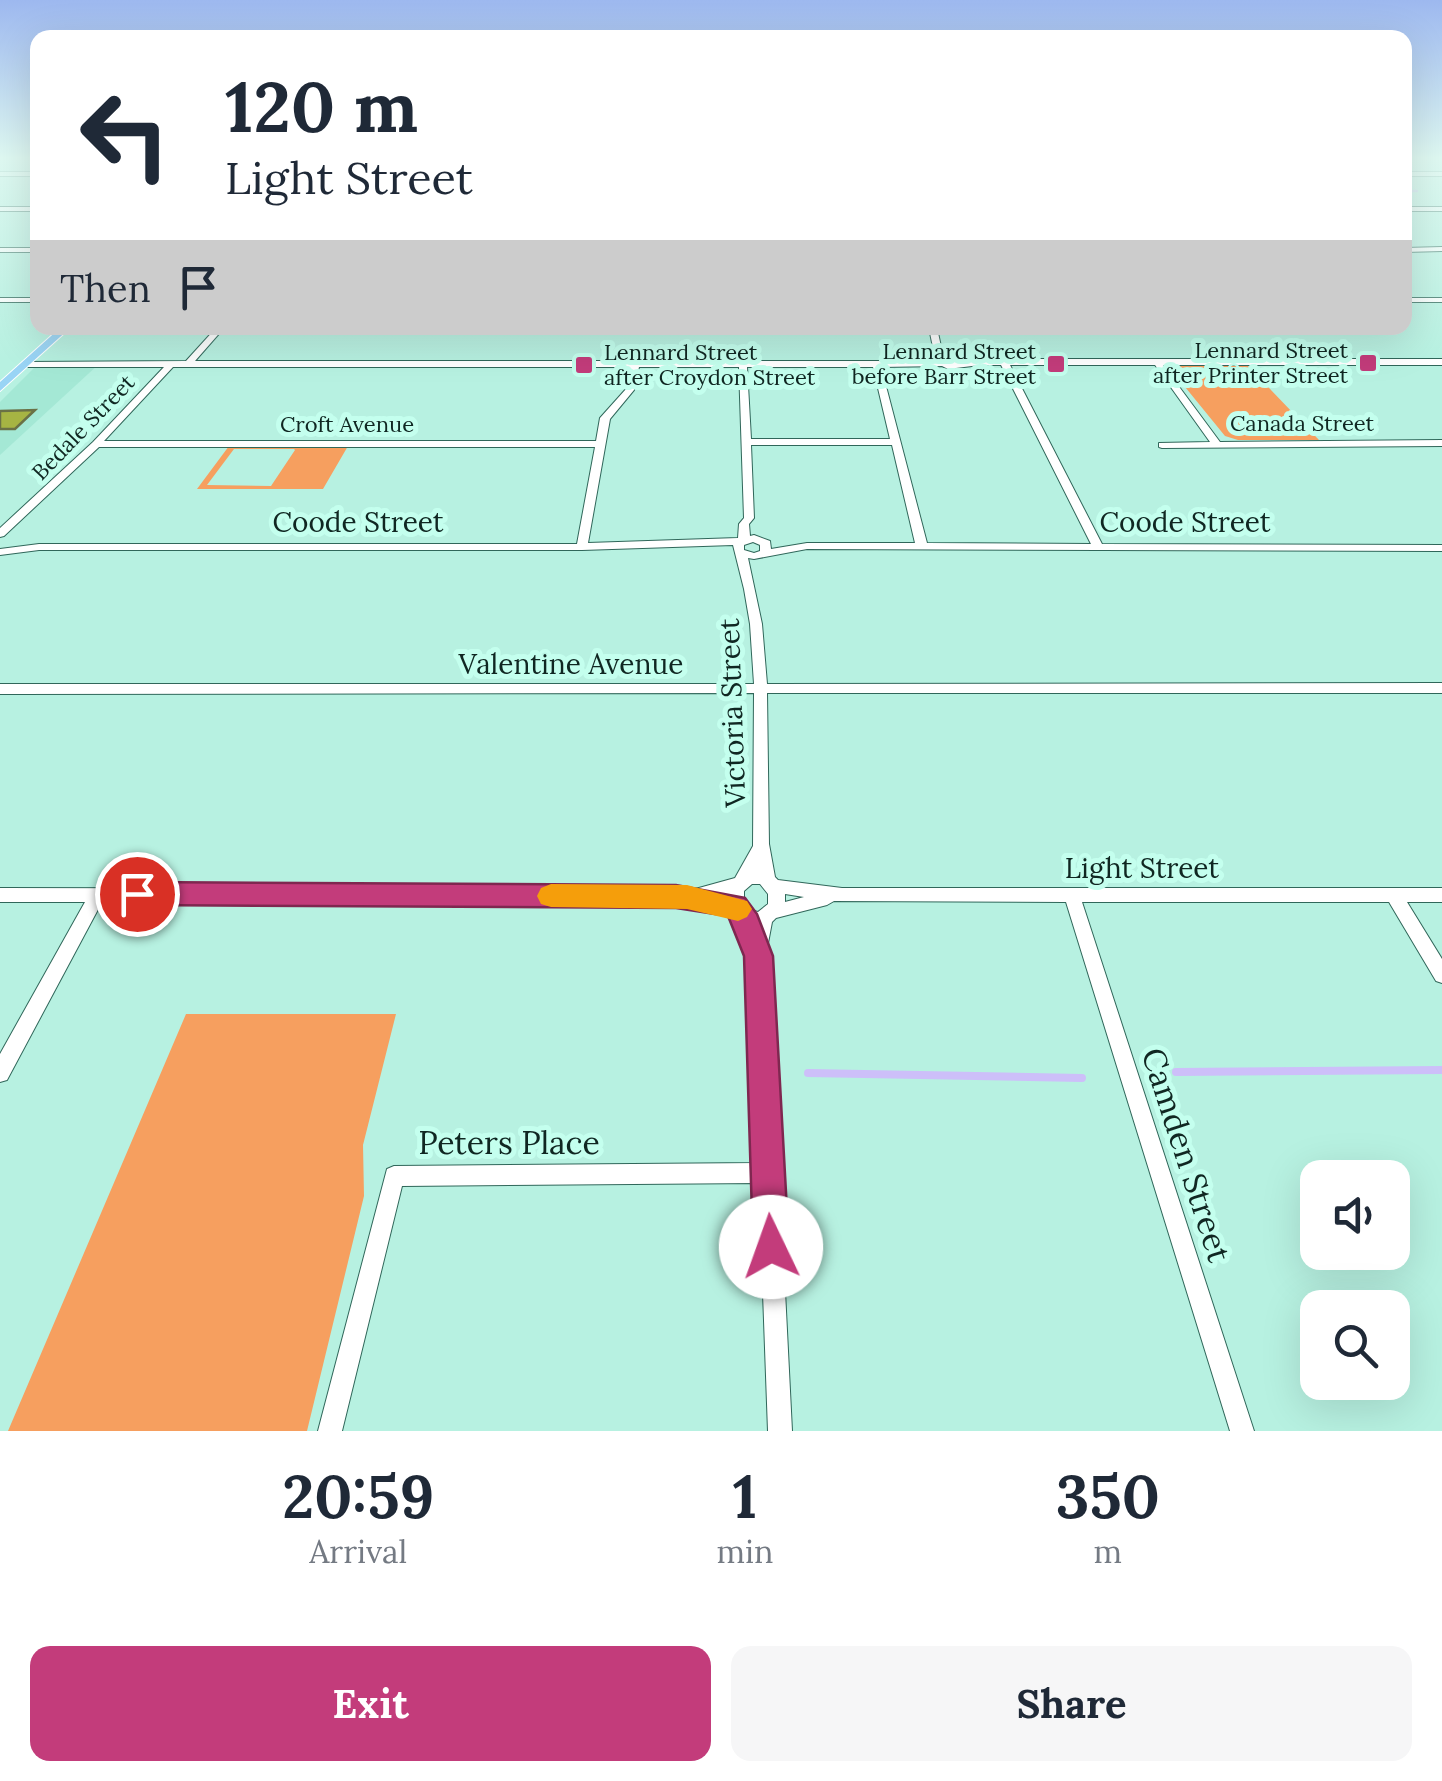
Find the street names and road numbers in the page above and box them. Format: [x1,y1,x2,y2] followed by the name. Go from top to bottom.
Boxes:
[26,368,141,486] street label: Bedale Street
[1230,409,1375,437] street label: Canada Street
[280,410,414,438] street label: Croft Avenue
[273,504,444,540] street label: Coode Street
[1100,504,1271,540] street label: Coode Street
[711,618,753,809] street label: Victoria Street
[458,646,683,682] street label: Valentine Avenue
[1065,850,1219,886] street label: Light Street
[1133,1043,1241,1268] street label: Camden Street
[418,1122,600,1163] street label: Peters Place

